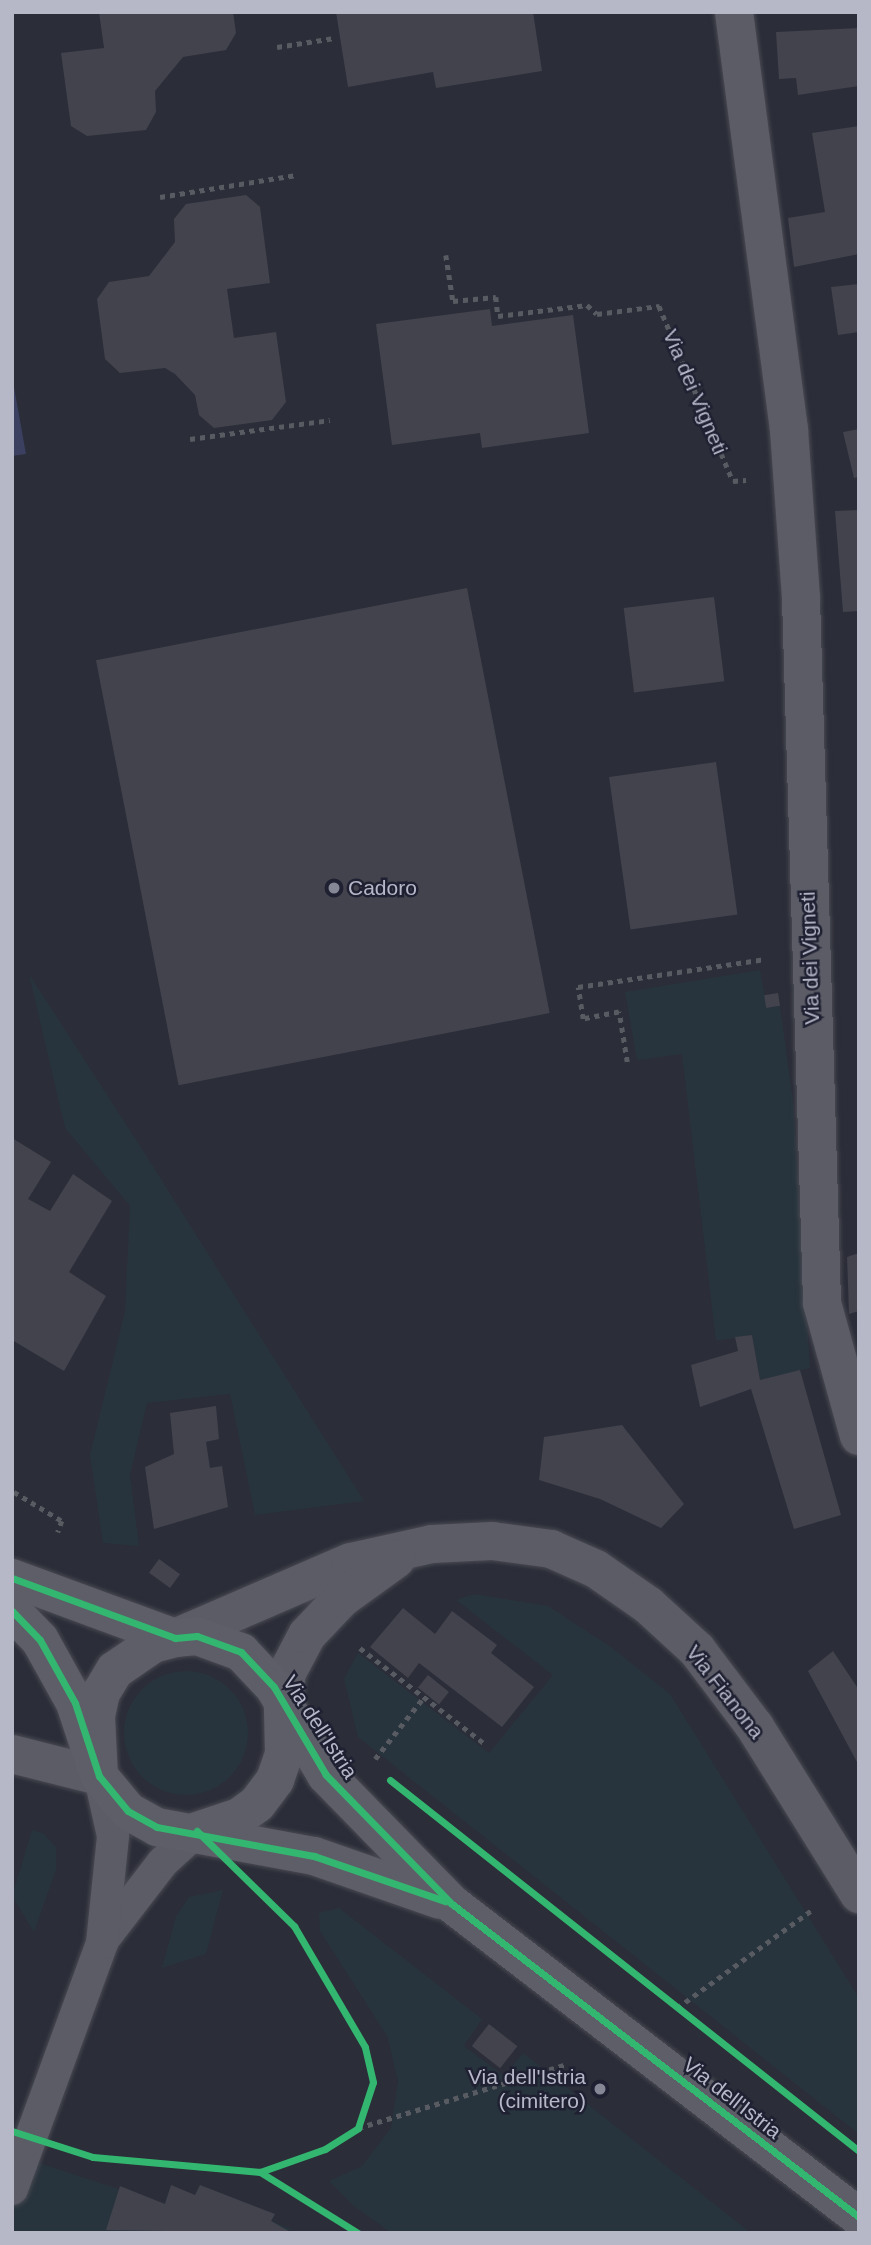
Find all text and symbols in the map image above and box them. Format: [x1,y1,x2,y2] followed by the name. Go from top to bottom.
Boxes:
[657,326,733,458] street label: Via dei Vigneti
[348,875,417,901] place label: Cadoro
[326,880,342,896] marker: Cadoro
[795,891,825,1025] street label: Via dei Vigneti
[681,1640,769,1744] street label: Via Fianona
[277,1671,363,1783] street label: Via dell'Istria
[678,2052,786,2144] street label: Via dell'Istria
[468,2064,586,2114] place label: Via dell'Istria (cimitero)
[592,2081,608,2097] marker: Via dell'Istria (cimitero)

